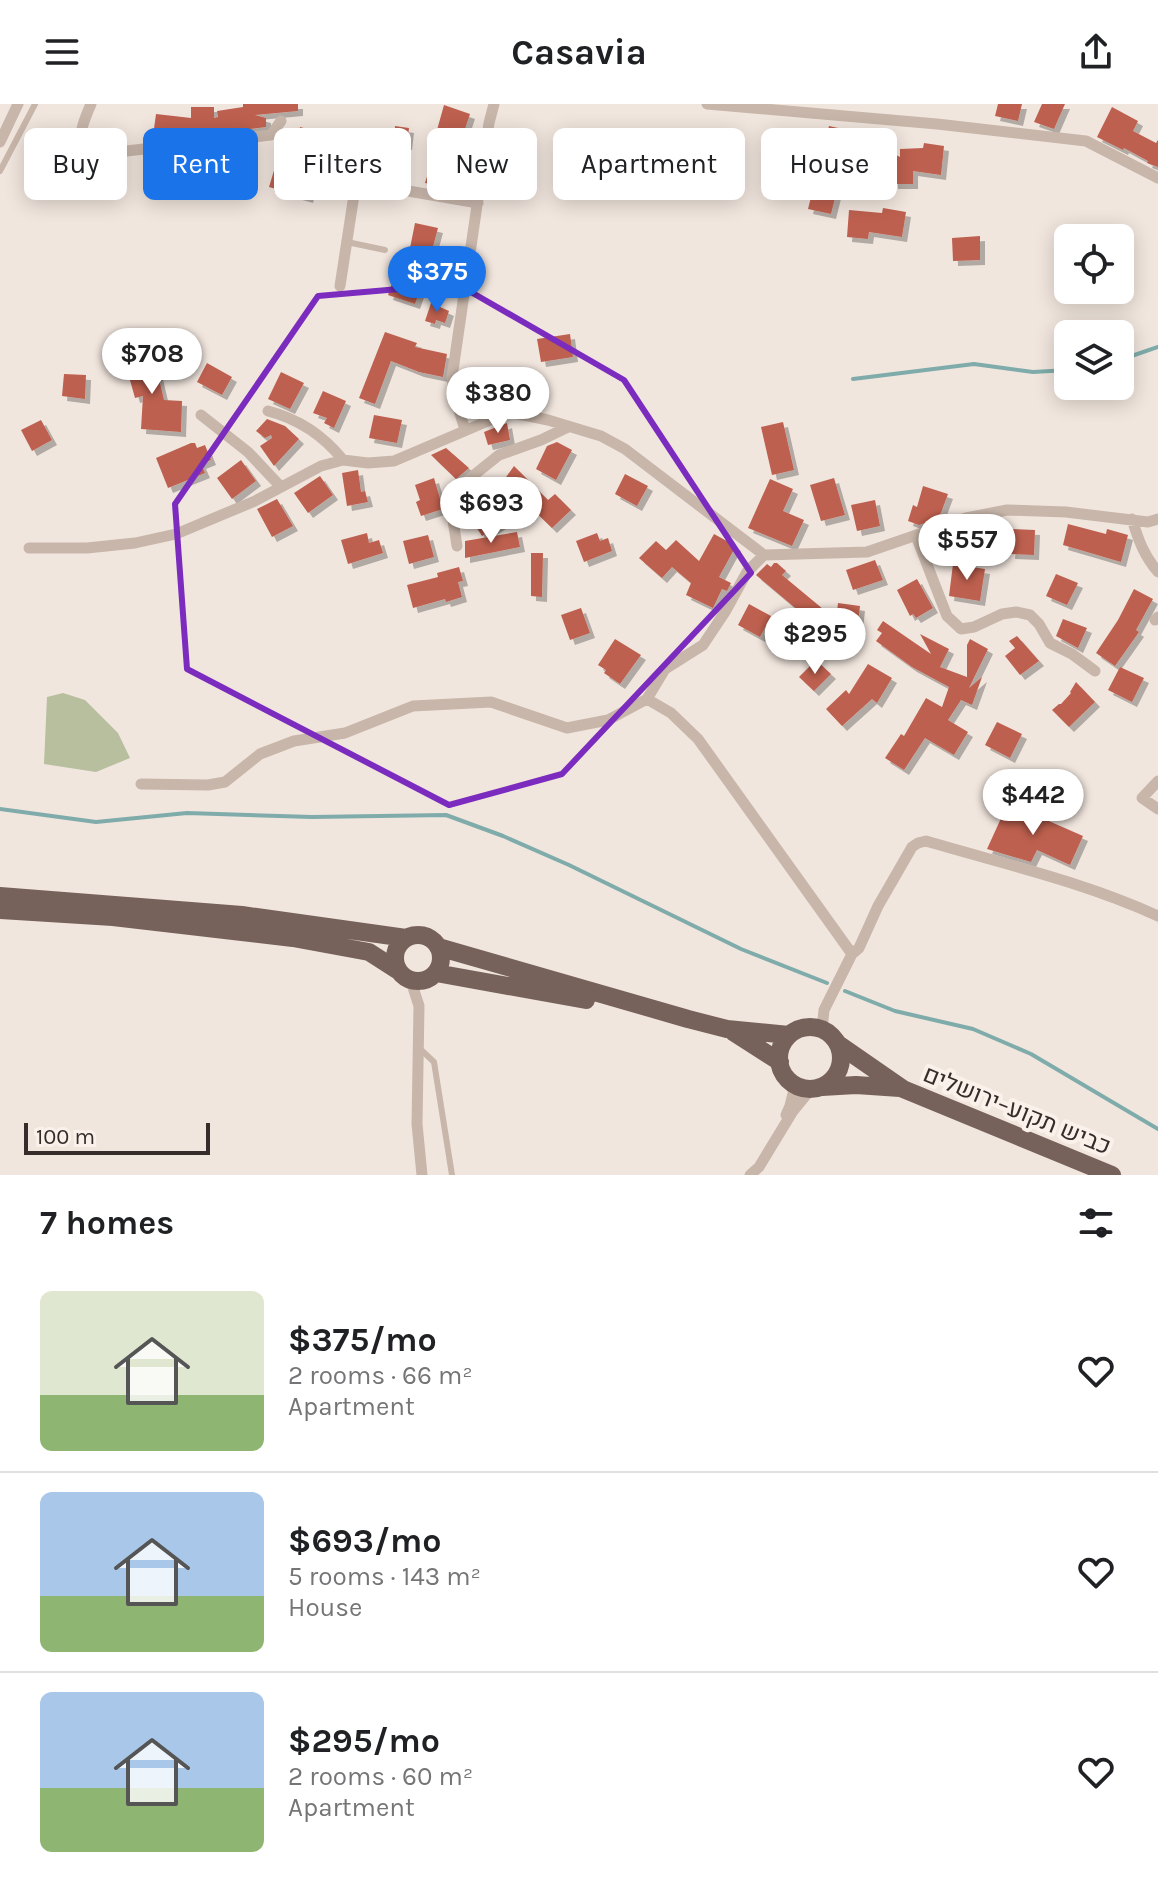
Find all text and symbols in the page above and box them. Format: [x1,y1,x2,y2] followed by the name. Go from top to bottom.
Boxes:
[40,30,84,74] icon: menu
[1074,30,1118,74] icon: share
[511,31,647,73] text: Casavia
[24,128,127,200] chip: Buy
[143,128,258,200] chip: Rent
[274,128,411,200] chip: Filters
[427,128,537,200] chip: New
[553,128,745,200] chip: Apartment
[761,128,897,200] chip: House
[1054,224,1134,400] map controls
[1054,224,1134,304] button: locate
[390,246,484,314] pin: $375
[406,256,468,287] text: $375
[1054,320,1134,400] button: layers
[105,328,199,396] pin: $708
[120,338,184,369] text: $708
[451,367,545,435] pin: $380
[464,377,532,408] text: $380
[444,477,538,545] pin: $693
[458,487,524,518] text: $693
[920,514,1014,582] pin: $557
[936,524,998,555] text: $557
[768,608,862,676] pin: $295
[783,618,847,649] text: $295
[986,769,1080,837] pin: $442
[1001,779,1065,810] text: $442
[919,1060,1115,1160] street label: כביש תקוע–ירושלים
[24,1119,210,1155] scale bar
[36,1124,95,1150] text: 100 m
[1074,1201,1118,1245] icon: filters
[40,1203,174,1243] text: 7 homes
[288,1320,437,1360] text: $375/mo
[104,1323,200,1419] icon: home
[1074,1349,1118,1393] icon: heart
[288,1360,473,1391] text: 2 rooms · 66 m²
[288,1391,415,1422] text: Apartment
[288,1521,442,1561] text: $693/mo
[104,1524,200,1620] icon: home
[1074,1550,1118,1594] icon: heart
[288,1561,481,1592] text: 5 rooms · 143 m²
[288,1592,362,1623] text: House
[288,1721,440,1761] text: $295/mo
[104,1724,200,1820] icon: home
[1074,1750,1118,1794] icon: heart
[288,1761,473,1792] text: 2 rooms · 60 m²
[288,1792,415,1823] text: Apartment

